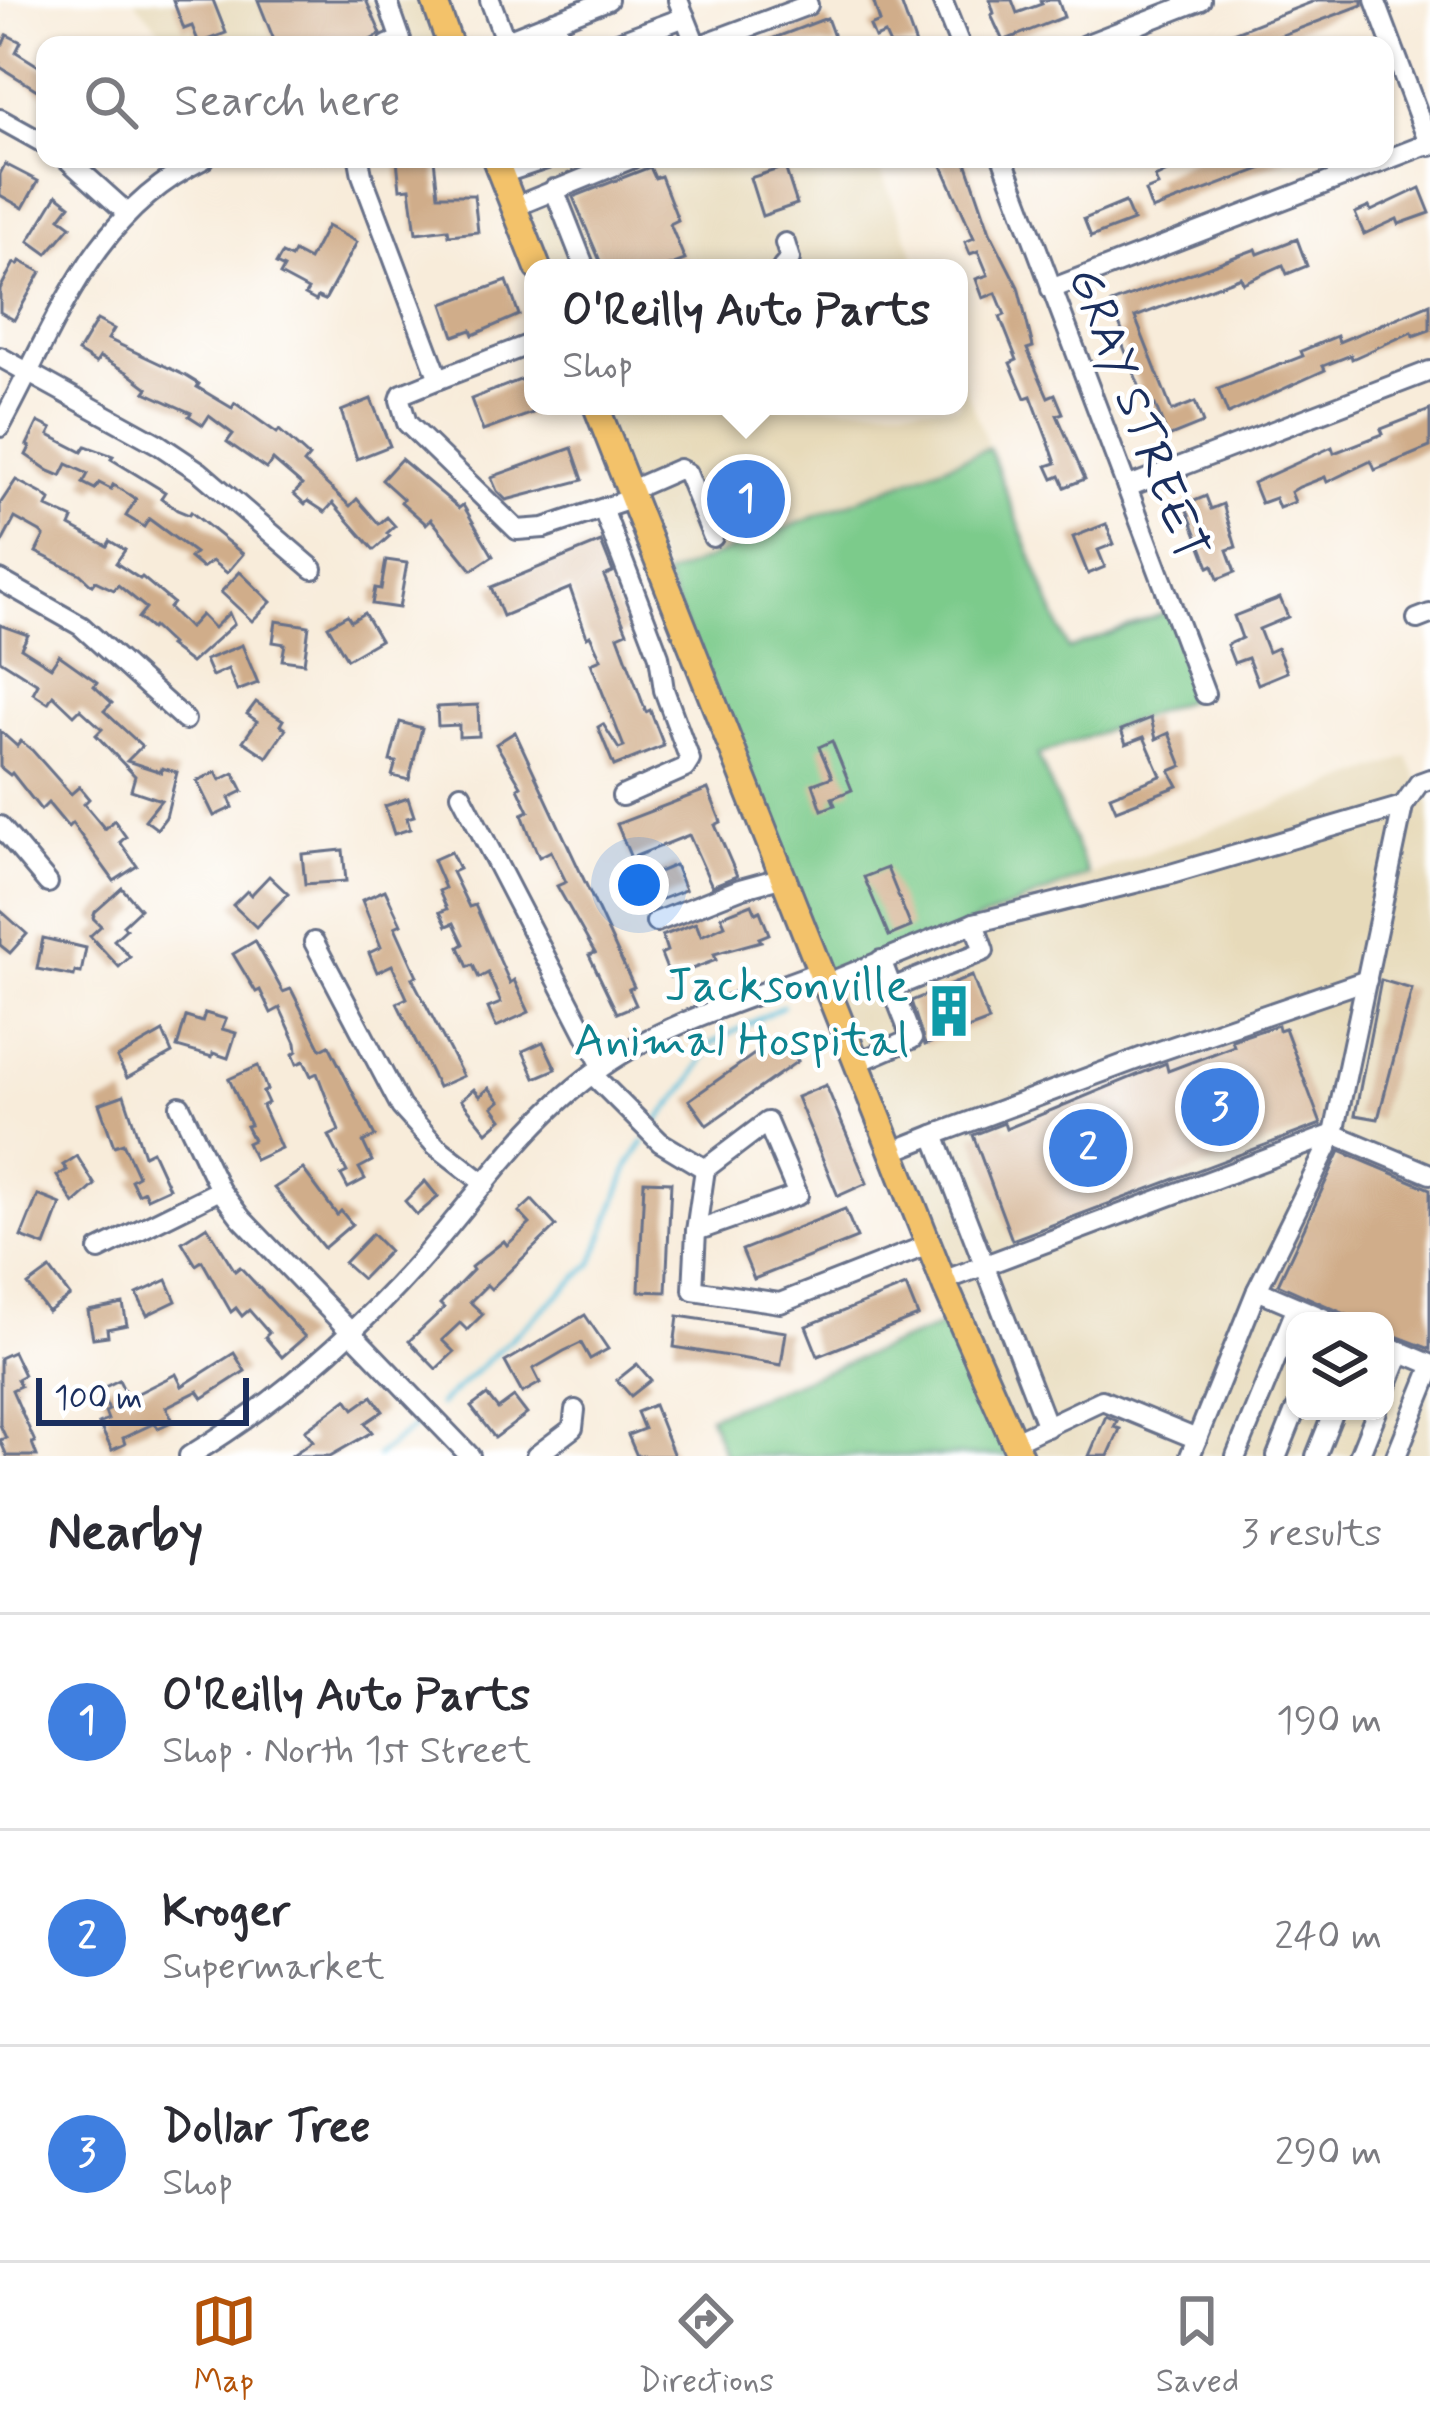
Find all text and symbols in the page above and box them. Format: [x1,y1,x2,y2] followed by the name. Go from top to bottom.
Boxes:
[36,36,1394,168] search box
[78,69,144,135] icon: search
[174,73,401,132] text: Search here
[524,259,968,415] popup
[1052,259,1222,570] street label: GRAY STREET
[562,282,930,341] text: O'Reilly Auto Parts
[562,341,634,392] text: Shop
[707,454,785,544] pin: 1
[609,855,669,915] your location
[574,955,909,1073] place label: Jacksonville Animal Hospital
[920,982,978,1040] building icon: Jacksonville Animal Hospital
[1181,1062,1259,1152] pin: 3
[1049,1103,1127,1193] pin: 2
[1286,1312,1394,1420] map controls
[1286,1312,1394,1420] button: layers
[36,1372,249,1425] scale bar
[54,1377,143,1421] text: 100 m
[48,1501,203,1567] text: Nearby
[1241,1509,1382,1560] text: 3 results
[162,1667,530,1726] text: O'Reilly Auto Parts
[78,1696,96,1747] text: 1
[1276,1696,1382,1747] text: 190 m
[162,1726,531,1777] text: Shop · North 1st Street
[162,1883,290,1942] text: Kroger
[77,1912,97,1963] text: 2
[1274,1912,1382,1963] text: 240 m
[162,1942,385,1993] text: Supermarket
[162,2099,371,2158] text: Dollar Tree
[78,2128,96,2179] text: 3
[1275,2128,1382,2179] text: 290 m
[162,2158,234,2209] text: Shop
[191,2288,257,2404] tab: Map
[638,2288,774,2404] tab: Directions
[1156,2288,1239,2404] tab: Saved

